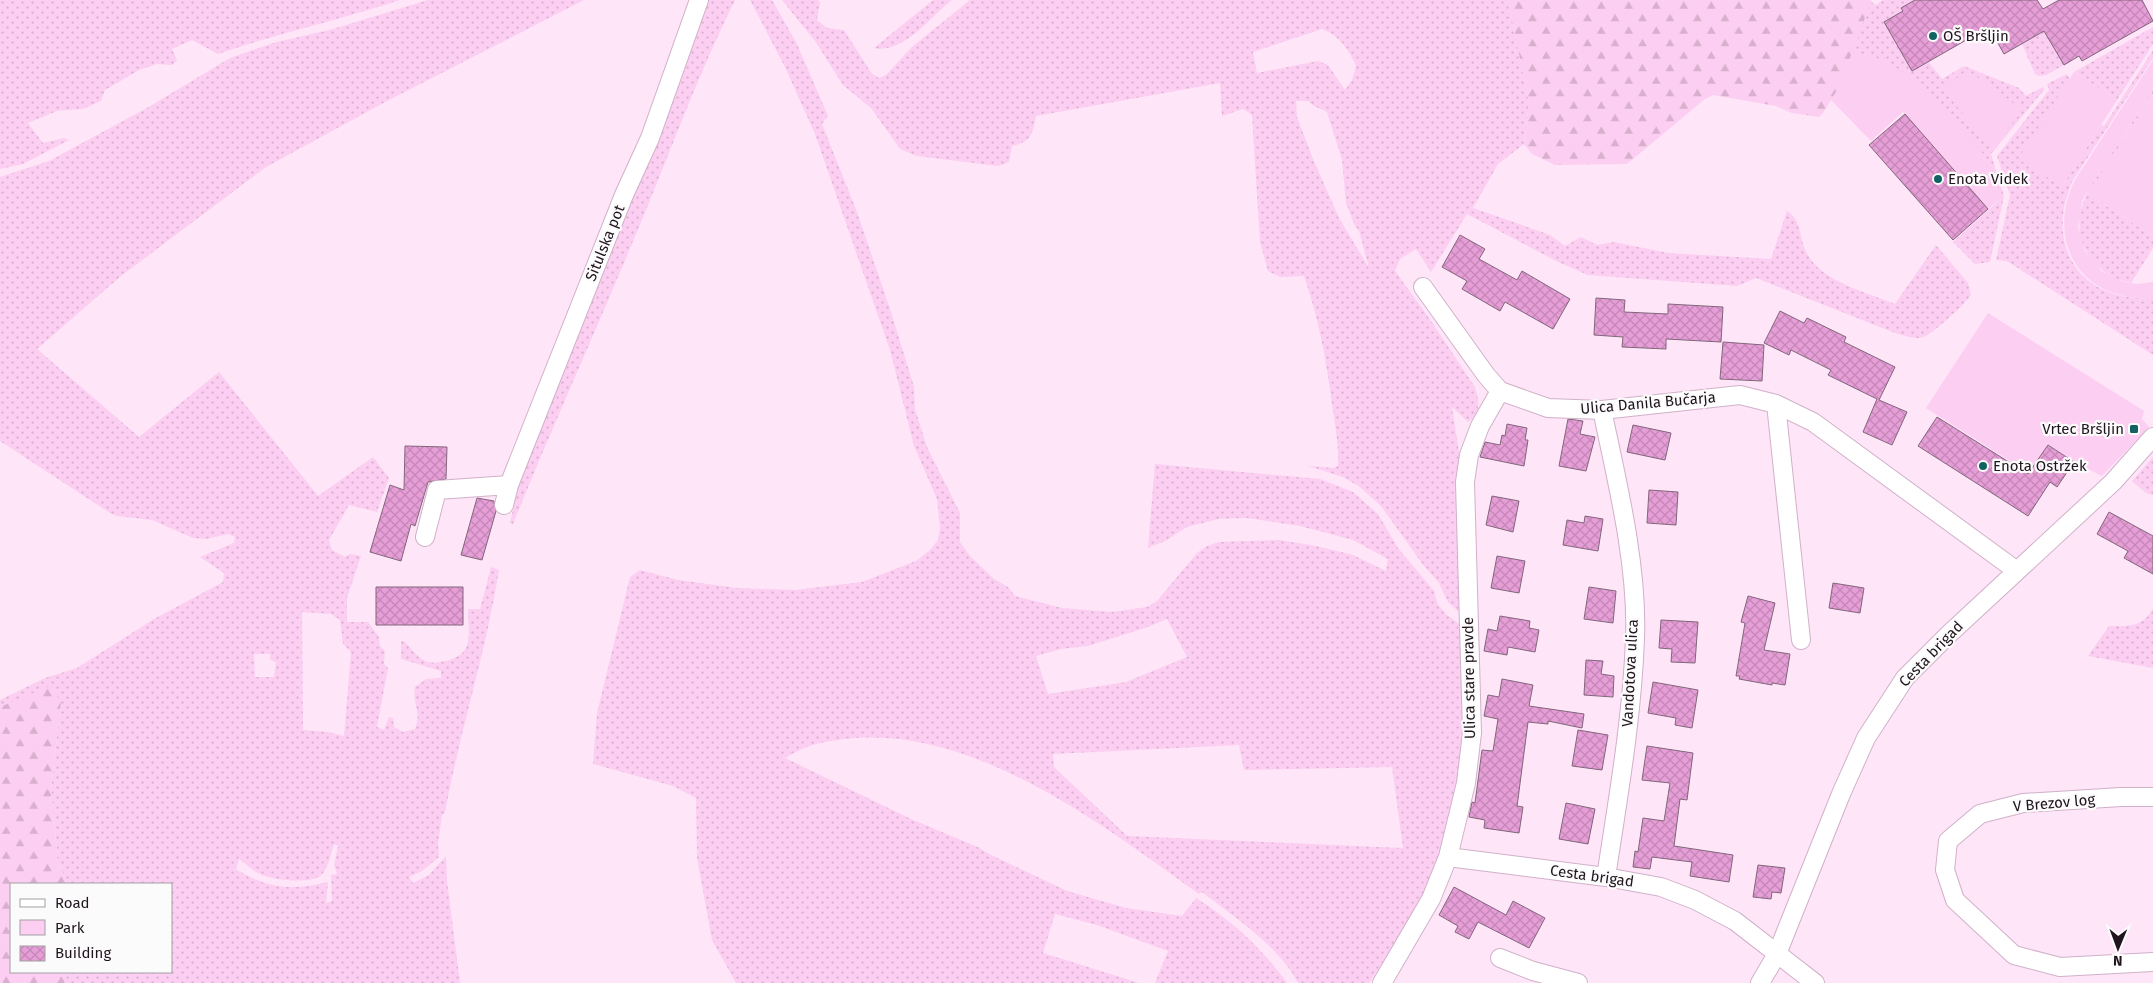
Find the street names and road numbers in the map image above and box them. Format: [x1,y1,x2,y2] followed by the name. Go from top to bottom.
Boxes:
[582,202,629,284] street label: Situlska pot
[1580,388,1716,418] street label: Ulica Danila Bučarja
[1459,617,1479,739] street label: Ulica stare pravde
[1895,617,1967,691] street label: Cesta brigad
[1618,619,1642,727] street label: Vandotova ulica
[2012,790,2096,816] street label: V Brezov log
[1549,861,1635,891] street label: Cesta brigad

